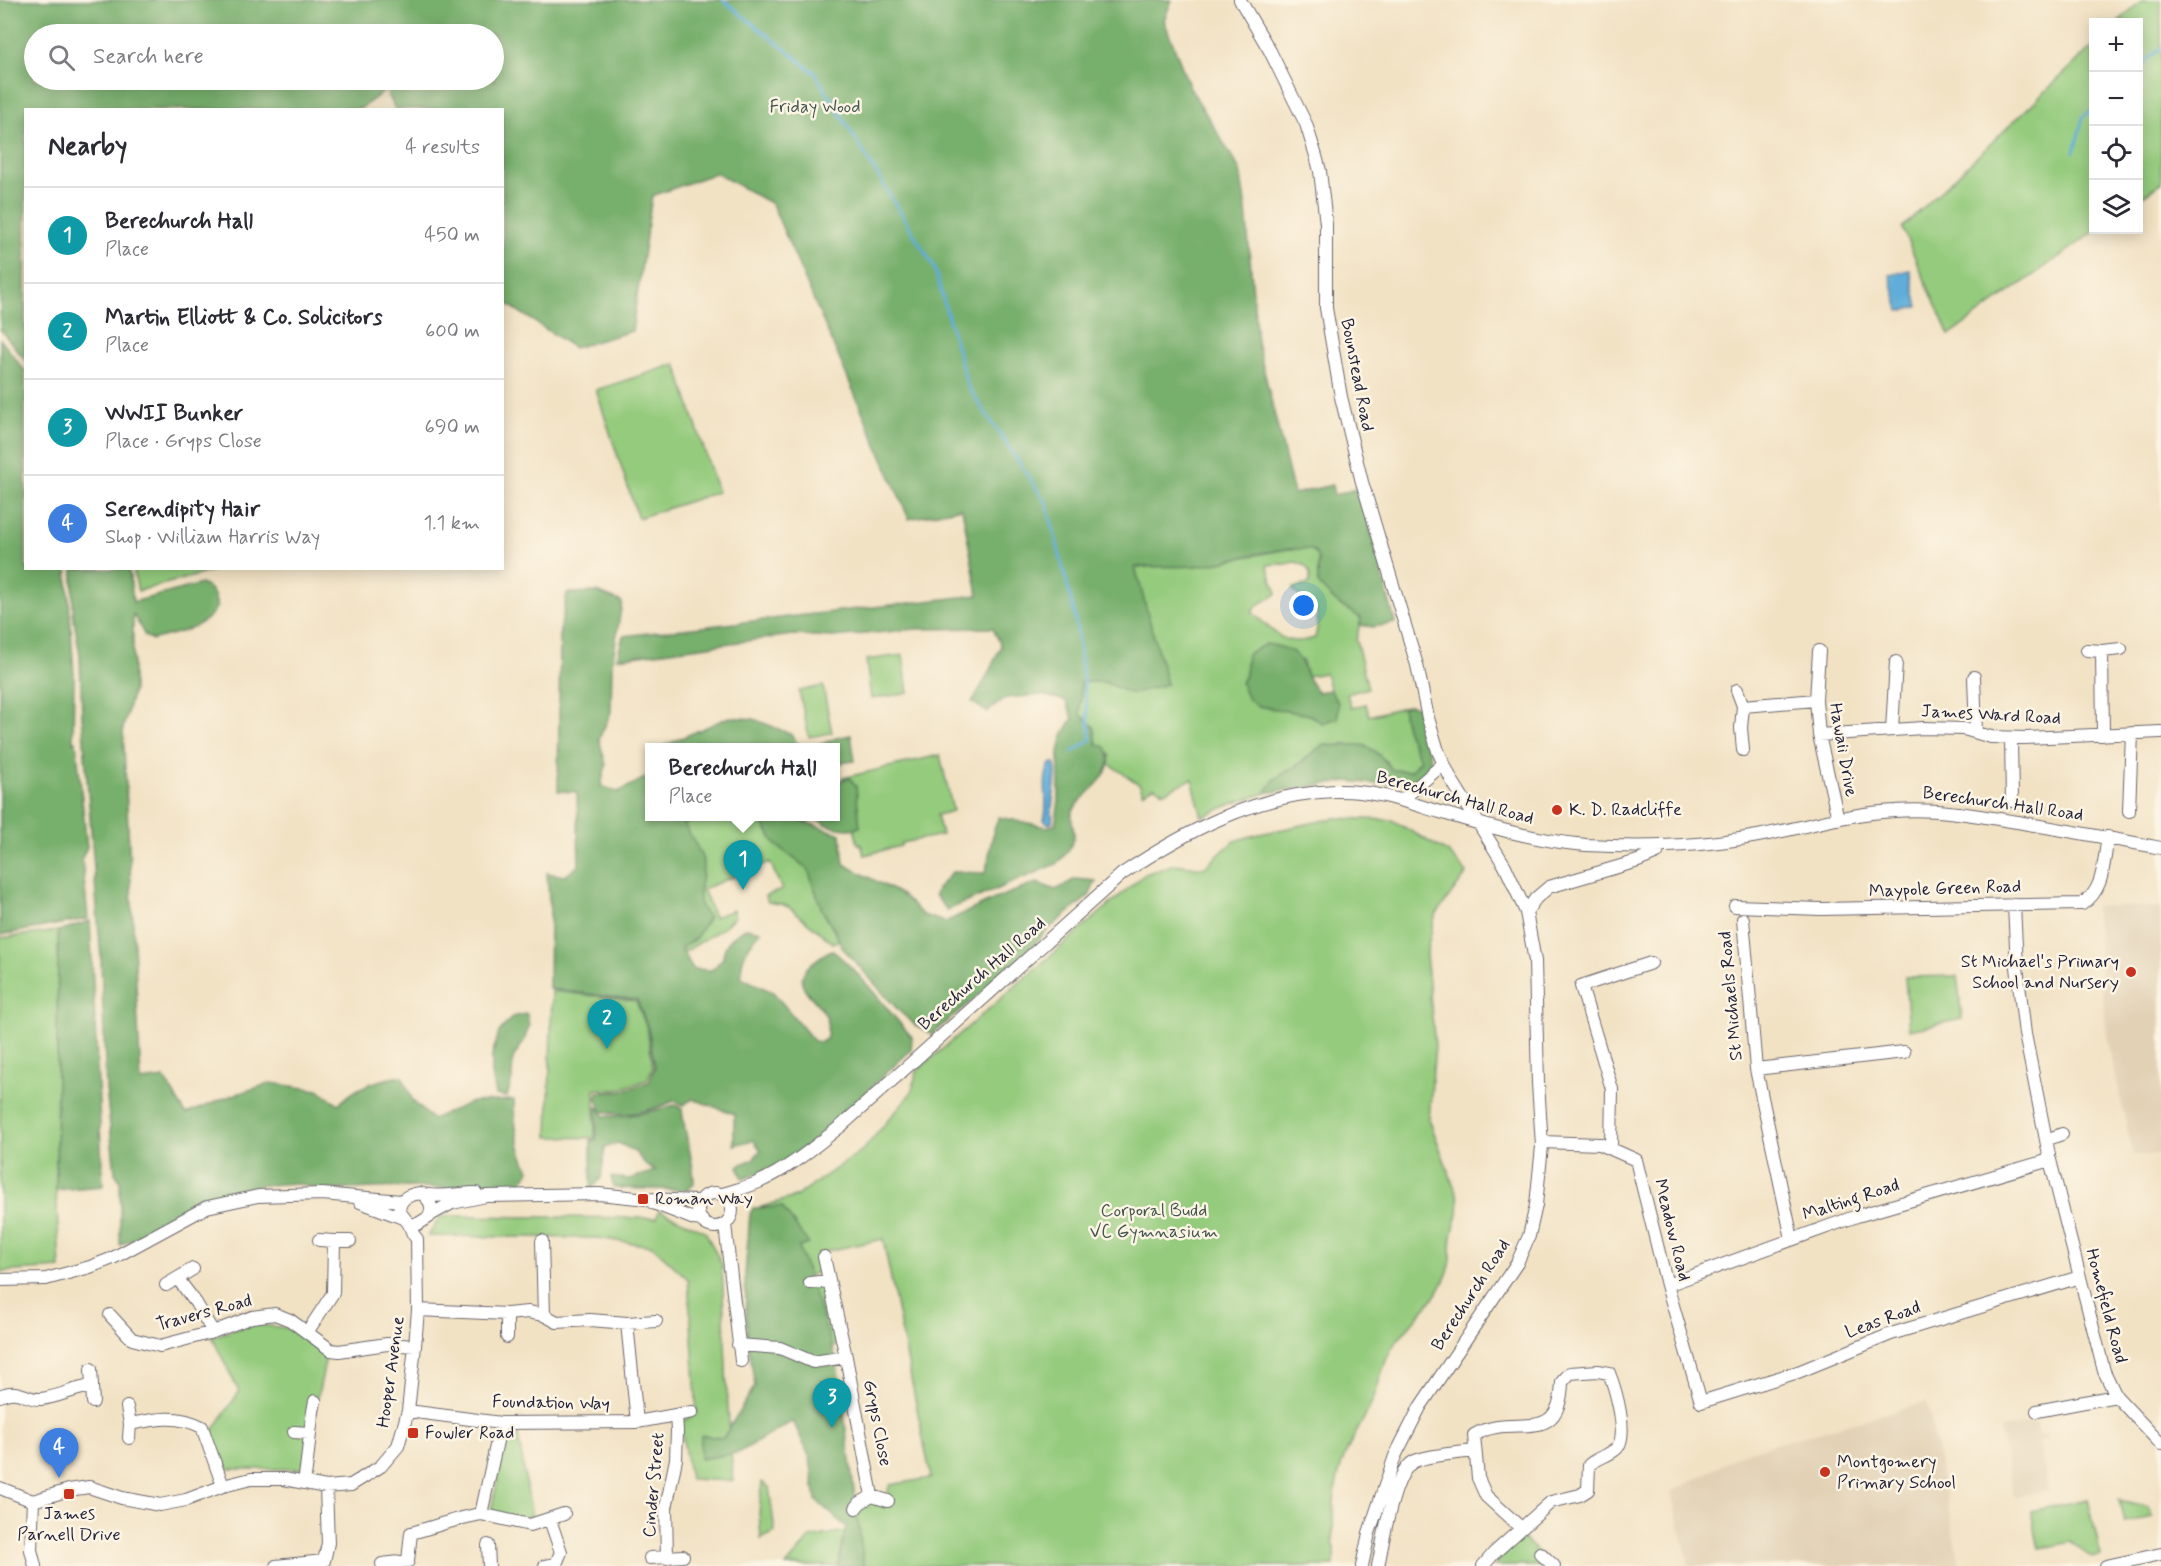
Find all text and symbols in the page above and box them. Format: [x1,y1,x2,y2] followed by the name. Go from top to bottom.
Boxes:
[2089,18,2143,234] map controls
[2089,18,2143,72] button: +
[24,24,504,90] search box
[45,41,78,74] icon: search
[93,43,204,71] text: Search here
[2089,72,2143,126] button: −
[769,95,861,119] park label: Friday Wood
[2089,126,2143,180] button: locate
[48,130,127,164] text: Nearby
[405,134,480,161] text: 4 results
[2089,180,2143,234] button: layers
[105,208,253,236] text: Berechurch Hall
[63,222,72,249] text: 1
[424,222,480,249] text: 450 m
[105,236,149,263] text: Place
[105,304,382,332] text: Martin Elliott & Co. Solicitors
[1334,316,1380,434] street label: Bounstead Road
[63,318,72,345] text: 2
[425,318,480,345] text: 600 m
[105,332,149,359] text: Place
[105,400,243,428] text: WWII Bunker
[63,414,72,441] text: 3
[425,414,480,441] text: 690 m
[105,428,262,455] text: Place · Gryps Close
[105,496,260,524] text: Serendipity Hair
[62,510,73,537] text: 4
[423,510,480,537] text: 1.1 km
[105,524,320,551] text: Shop · William Harris Way
[1289,591,1318,620] your location
[1920,699,2062,731] street label: James Ward Road
[1823,701,1863,799] street label: Hawaii Drive
[645,743,840,821] popup
[669,755,816,783] text: Berechurch Hall
[1374,765,1536,831] street label: Berechurch Hall Road
[1921,781,2085,827] street label: Berechurch Hall Road
[669,783,713,810] text: Place
[1569,798,1682,822] place label: K. D. Radcliffe
[1550,803,1564,817] marker: K. D. Radcliffe
[724,840,762,890] pin: 1
[1868,874,2022,904] street label: Maypole Green Road
[913,912,1051,1036] street label: Berechurch Hall Road
[1713,930,1749,1062] street label: St Michaels Road
[1961,950,2119,995] place label: St Michael's Primary School and Nursery
[2124,965,2138,979] marker: St Michael's Primary School and Nursery
[588,1000,626,1049] pin: 2
[1799,1173,1903,1229] street label: Malting Road
[1648,1176,1696,1284] street label: Meadow Road
[655,1187,753,1211] place label: Roman Way
[636,1192,650,1206] marker: Roman Way
[1090,1199,1218,1244] park label: Corporal Budd VC Gymnasium
[1426,1235,1516,1355] street label: Berechurch Road
[2079,1246,2133,1366] street label: Homefield Road
[154,1289,254,1337] street label: Travers Road
[1842,1295,1924,1345] street label: Leas Road
[371,1315,411,1429] street label: Hooper Avenue
[812,1378,852,1428] pin: 3
[857,1378,897,1468] street label: Gryps Close
[492,1390,610,1416] street label: Foundation Way
[425,1421,514,1445] place label: Fowler Road
[406,1426,420,1440] marker: Fowler Road
[40,1428,78,1478] pin: 4
[637,1431,671,1539] street label: Cinder Street
[1837,1450,1956,1495] place label: Montgomery Primary School
[1818,1465,1832,1479] marker: Montgomery Primary School
[62,1487,76,1501] marker: James Parnell Drive
[17,1502,121,1547] place label: James Parnell Drive

